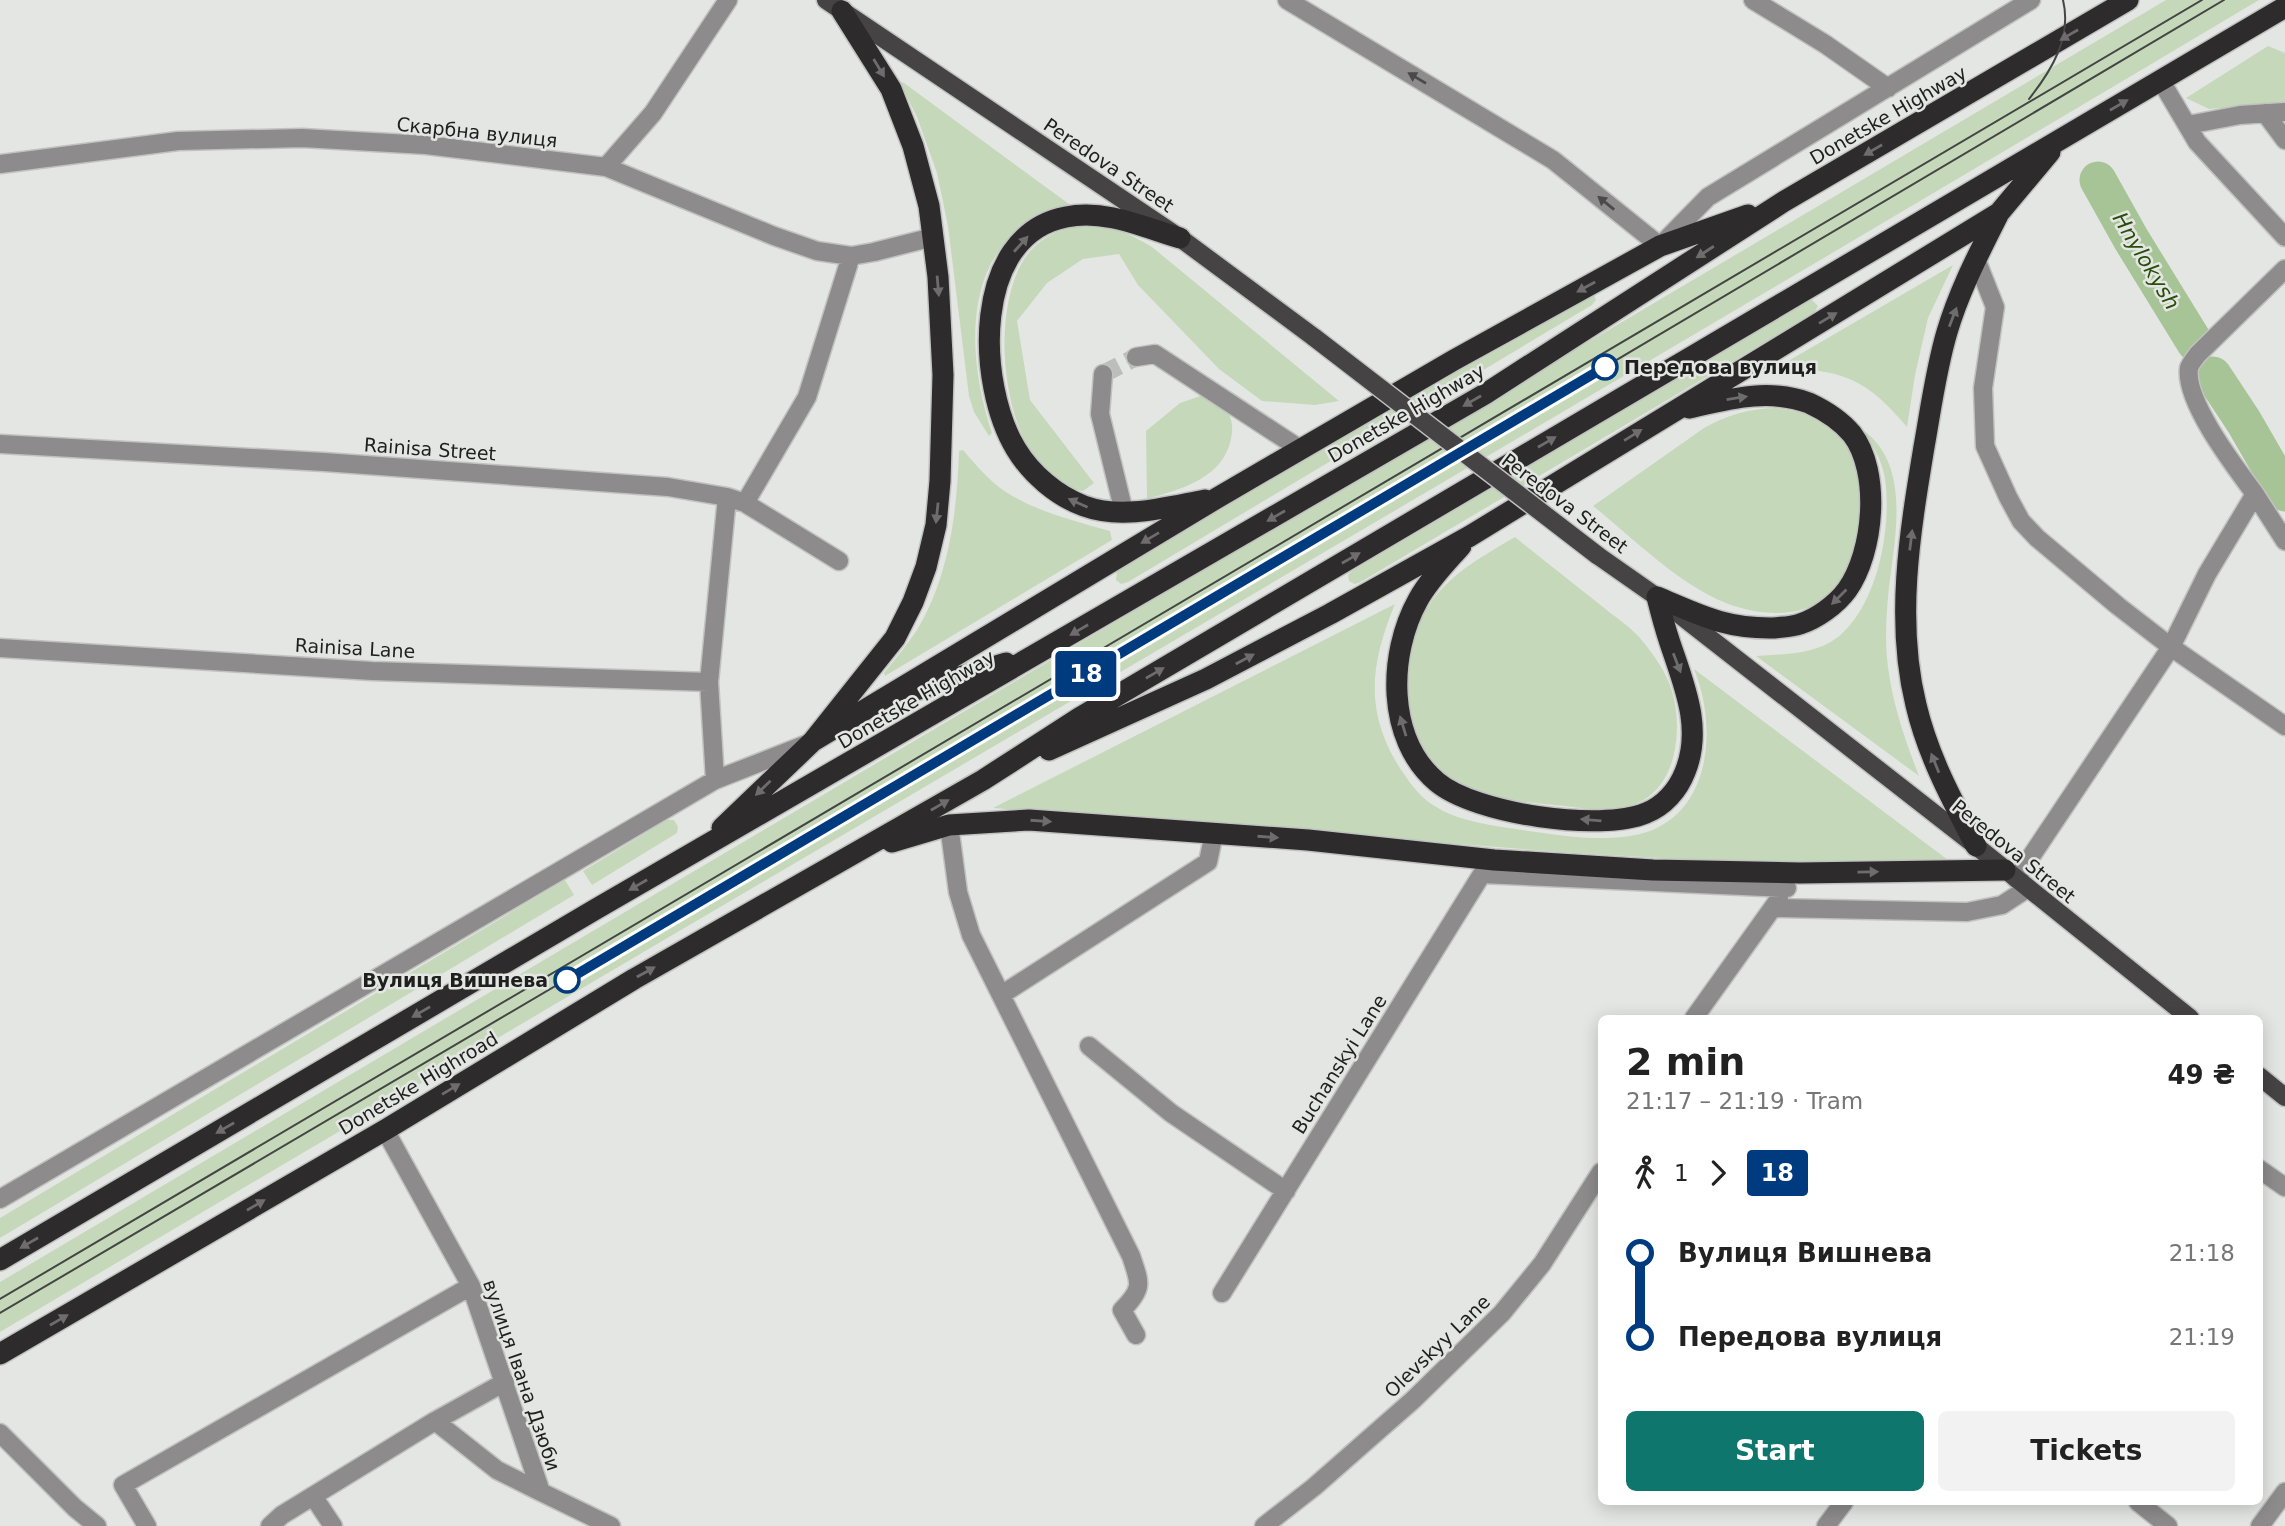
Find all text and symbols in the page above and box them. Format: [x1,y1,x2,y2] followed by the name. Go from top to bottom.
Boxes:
[2060,28,2079,41] one-way arrow
[872,59,885,78] one-way arrow
[1806,61,1970,169] street label: Donetske Highway
[1407,72,1426,85] one-way arrow
[2110,99,2129,112] one-way arrow
[396,113,558,151] street label: Скарбна вулиця
[1040,113,1178,217] street label: Peredova Street
[1863,143,1882,156] one-way arrow
[1598,196,1615,211] one-way arrow
[2108,208,2184,314] water label: Hnylokysh
[1012,236,1028,253] one-way arrow
[1696,246,1715,259] one-way arrow
[933,275,944,297] one-way arrow
[1576,281,1596,293] one-way arrow
[1947,307,1958,328] one-way arrow
[1819,312,1838,325] one-way arrow
[1592,354,1618,380] marker: Передова вулиця
[1624,356,1817,378] place label: Передова вулиця
[1324,359,1488,467] street label: Donetske Highway
[1726,392,1748,403] one-way arrow
[1463,395,1482,408] one-way arrow
[1624,429,1643,441] one-way arrow
[363,433,497,465] street label: Rainisa Street
[1537,436,1556,449] one-way arrow
[1498,449,1632,557] street label: Peredova Street
[1068,497,1089,508] one-way arrow
[931,502,942,524] one-way arrow
[1266,509,1285,522] one-way arrow
[1905,529,1916,551] one-way arrow
[1141,532,1160,544] one-way arrow
[1341,552,1360,564] one-way arrow
[1831,589,1848,605] one-way arrow
[1070,624,1089,636] one-way arrow
[294,634,416,662] street label: Rainisa Lane
[834,645,998,753] street label: Donetske Highway
[1054,651,1118,697] line badge: 18
[1672,652,1683,673] one-way arrow
[1235,653,1255,664] one-way arrow
[1069,660,1103,688] text: 18
[1145,667,1164,679] one-way arrow
[1397,715,1408,736] one-way arrow
[1929,753,1940,774] one-way arrow
[755,780,772,796] one-way arrow
[1948,795,2080,907] street label: Peredova Street
[930,799,950,811] one-way arrow
[1580,814,1602,825] one-way arrow
[1031,816,1053,827] one-way arrow
[1258,832,1280,843] one-way arrow
[1857,866,1879,877] one-way arrow
[629,879,648,891] one-way arrow
[636,966,656,978] one-way arrow
[554,967,580,993] marker: Вулиця Вишнева
[362,969,548,991] place label: Вулиця Вишнева
[1287,990,1391,1138] street label: Buchanskyi Lane
[411,1006,430,1019] one-way arrow
[334,1027,502,1139] street label: Donetske Highroad
[1626,1040,1745,1084] text: 2 min
[2167,1060,2235,1090] text: 49 ₴
[442,1083,461,1096] one-way arrow
[1626,1088,1863,1114] text: 21:17 – 21:19 · Tram
[215,1121,234,1134] one-way arrow
[1626,1154,1664,1192] icon: walk
[1699,1154,1737,1192] icon: forward
[1761,1159,1794,1187] text: 18
[1674,1160,1689,1186] text: 1
[246,1199,265,1211] one-way arrow
[19,1237,38,1249] one-way arrow
[1678,1238,1932,1268] text: Вулиця Вишнева
[2169,1240,2235,1266] text: 21:18
[479,1276,565,1474] street label: вулиця Івана Дзюби
[1380,1290,1494,1402] street label: Olevskyy Lane
[49,1314,69,1326] one-way arrow
[1678,1322,1942,1352] text: Передова вулиця
[2169,1324,2235,1350] text: 21:19
[1626,1411,1924,1491] button: Start
[1938,1411,2235,1491] button: Tickets

